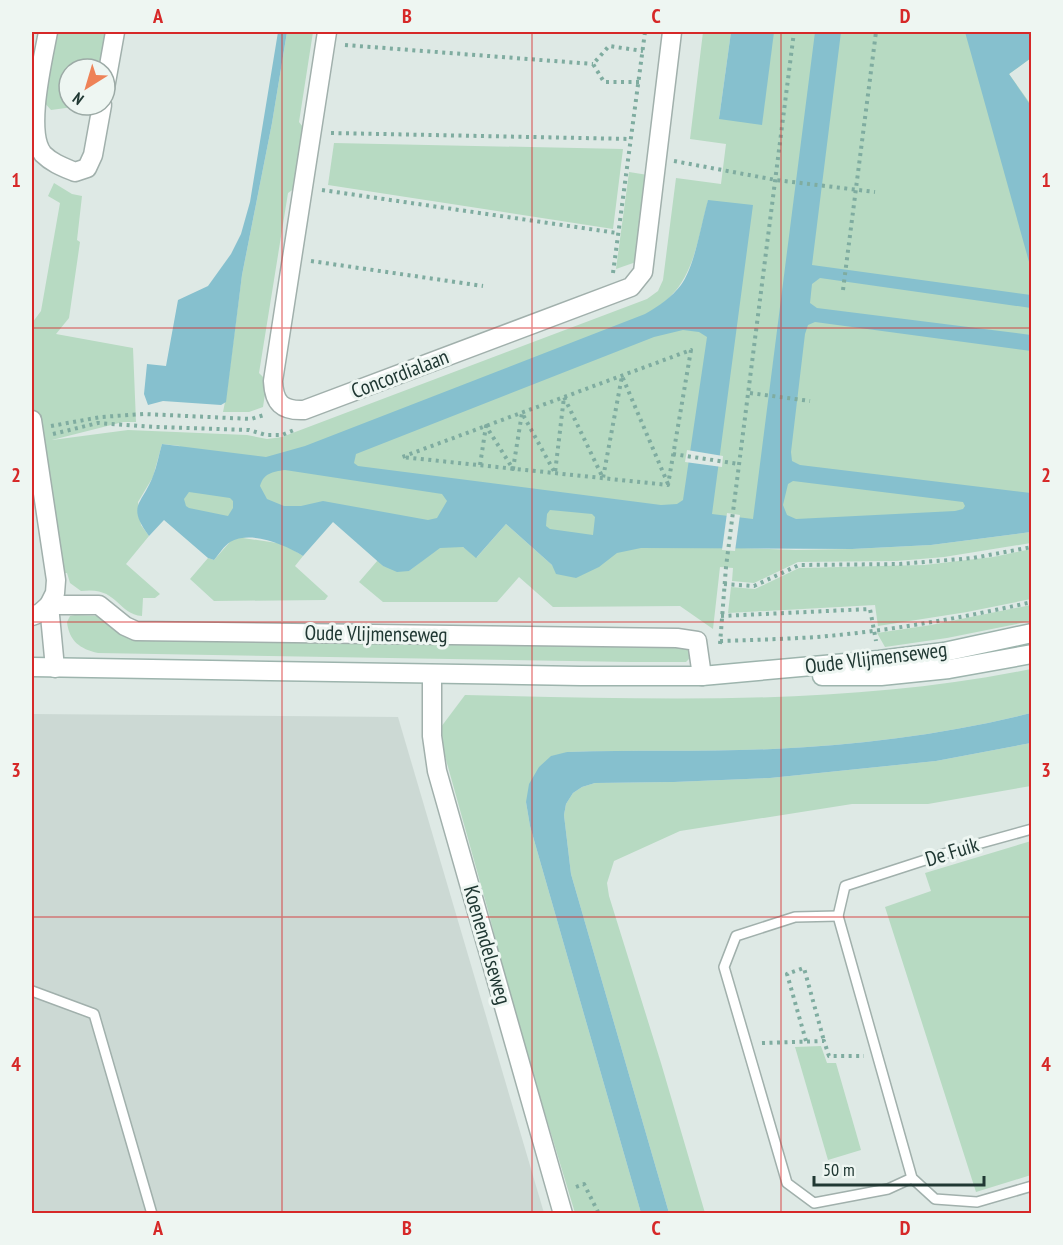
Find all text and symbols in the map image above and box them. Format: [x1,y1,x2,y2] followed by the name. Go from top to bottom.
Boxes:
[152,3,164,29] text: A
[402,3,412,29] text: B
[651,3,661,29] text: C
[900,3,911,29] text: D
[57,57,117,117] north arrow
[69,88,87,110] text: N
[11,167,21,193] text: 1
[1041,167,1051,193] text: 1
[347,343,452,404] street label: Concordialaan
[11,462,21,488] text: 2
[1041,462,1051,488] text: 2
[304,619,448,648] street label: Oude Vlijmenseweg
[803,635,949,680] street label: Oude Vlijmenseweg
[11,757,21,783] text: 3
[1041,757,1051,783] text: 3
[922,831,982,872] street label: De Fuik
[458,882,517,1007] street label: Koenendelseweg
[11,1051,21,1077] text: 4
[1041,1051,1051,1077] text: 4
[814,1149,984,1187] scale bar
[823,1158,855,1181] text: 50 m
[152,1215,164,1241] text: A
[402,1215,412,1241] text: B
[651,1215,661,1241] text: C
[900,1215,911,1241] text: D

